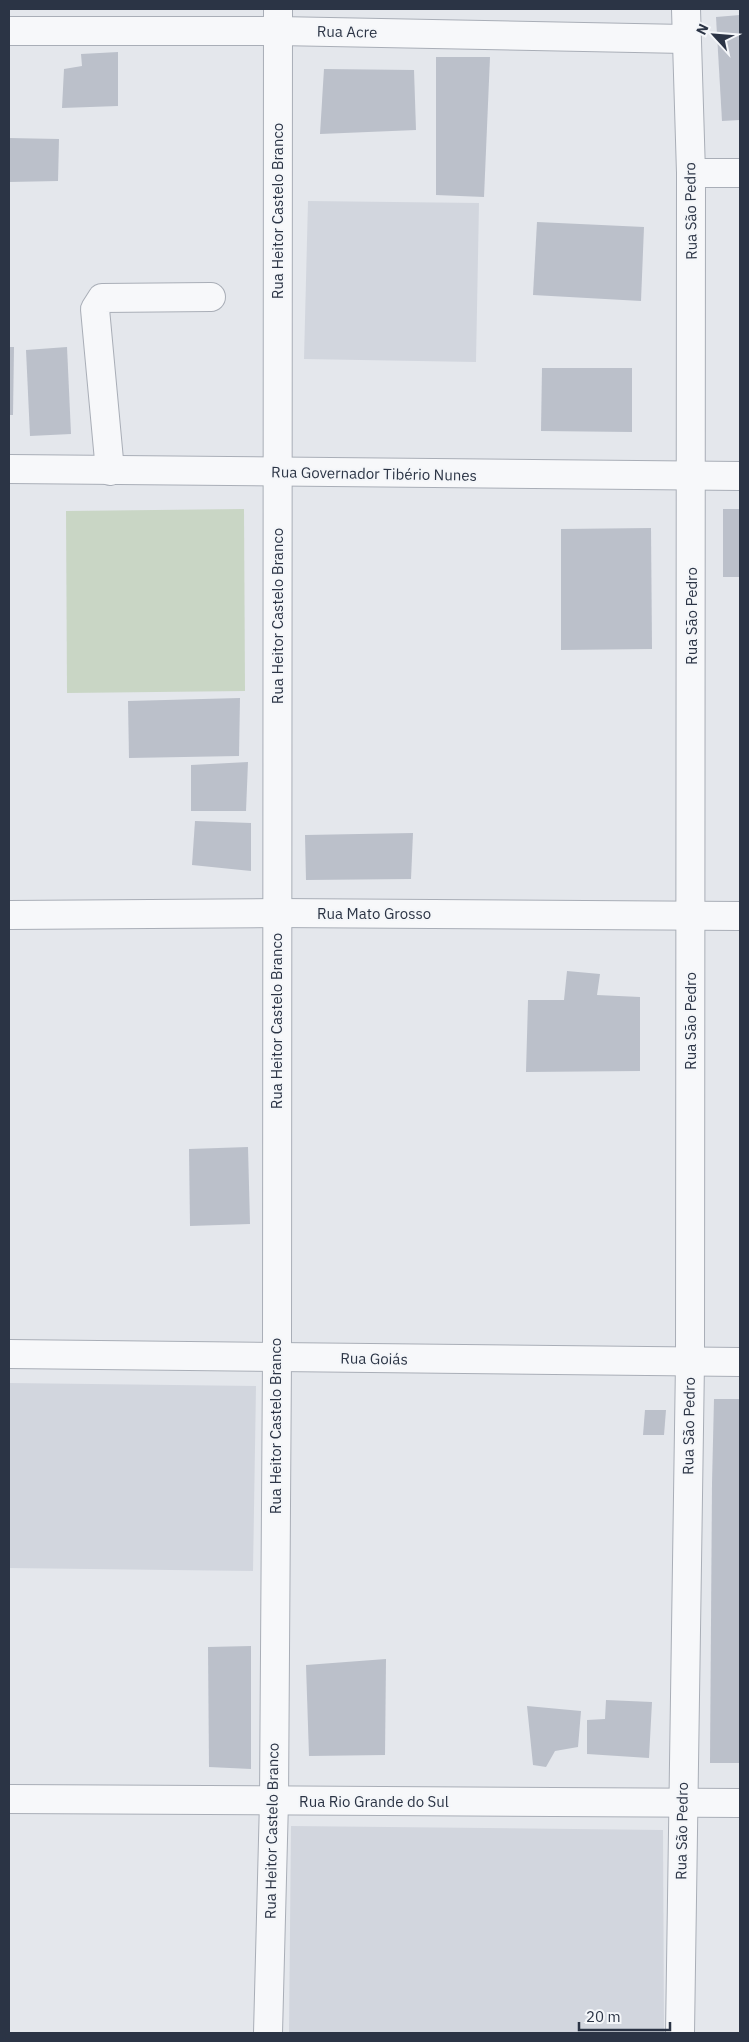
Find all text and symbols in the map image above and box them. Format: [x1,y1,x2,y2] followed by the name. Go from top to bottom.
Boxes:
[689,10,739,60] north arrow
[317,21,377,42] street label: Rua Acre
[692,21,713,38] text: N
[268,123,287,299] street label: Rua Heitor Castelo Branco
[680,162,701,260] street label: Rua São Pedro
[271,462,477,485] street label: Rua Governador Tibério Nunes
[268,528,287,704] street label: Rua Heitor Castelo Branco
[682,567,701,665] street label: Rua São Pedro
[317,904,431,923] street label: Rua Mato Grosso
[267,933,286,1109] street label: Rua Heitor Castelo Branco
[681,972,700,1070] street label: Rua São Pedro
[266,1338,285,1514] street label: Rua Heitor Castelo Branco
[340,1348,408,1369] street label: Rua Goiás
[678,1377,699,1475] street label: Rua São Pedro
[260,1743,283,1919] street label: Rua Heitor Castelo Branco
[671,1782,692,1880] street label: Rua São Pedro
[299,1792,449,1811] street label: Rua Rio Grande do Sul
[579,2000,670,2032] scale bar
[586,2007,621,2026] text: 20 m

